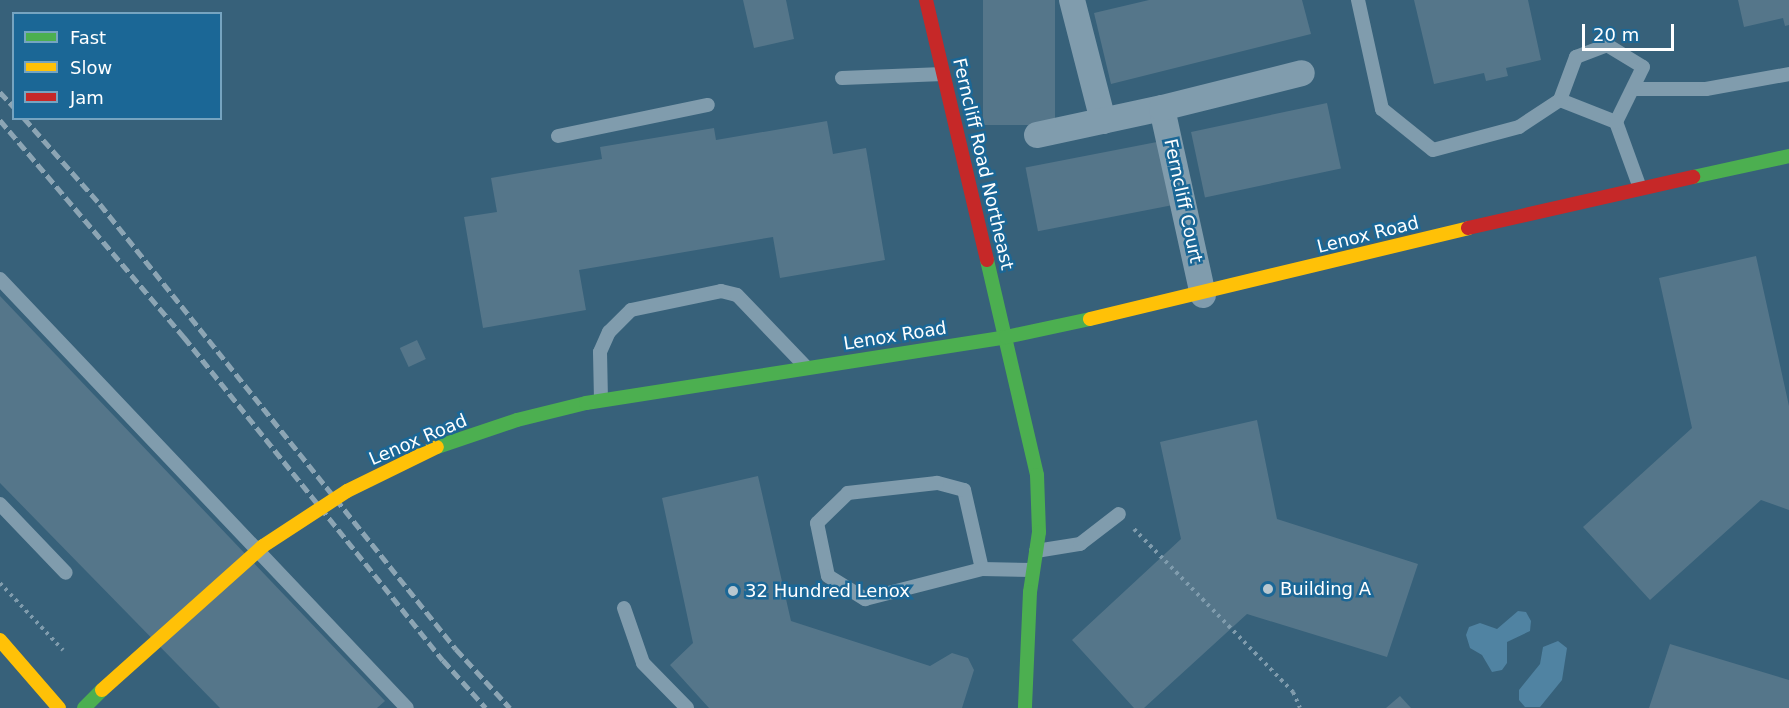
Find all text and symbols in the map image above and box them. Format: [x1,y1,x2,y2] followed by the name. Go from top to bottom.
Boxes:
[12,12,222,120] legend
[1585,12,1676,50] scale bar
[1593,24,1639,45] text: 20 m
[70,27,106,48] text: Fast
[948,56,1018,272] street label: Ferncliff Road Northeast
[70,57,112,78] text: Slow
[70,87,104,108] text: Jam
[1159,137,1207,265] street label: Ferncliff Court
[1315,212,1421,258] street label: Lenox Road
[842,317,948,355] street label: Lenox Road
[366,410,470,470] street label: Lenox Road
[1280,578,1371,600] place label: Building A
[745,580,910,602] place label: 32 Hundred Lenox
[1261,582,1275,596] marker: Building A
[726,584,740,598] marker: 32 Hundred Lenox

